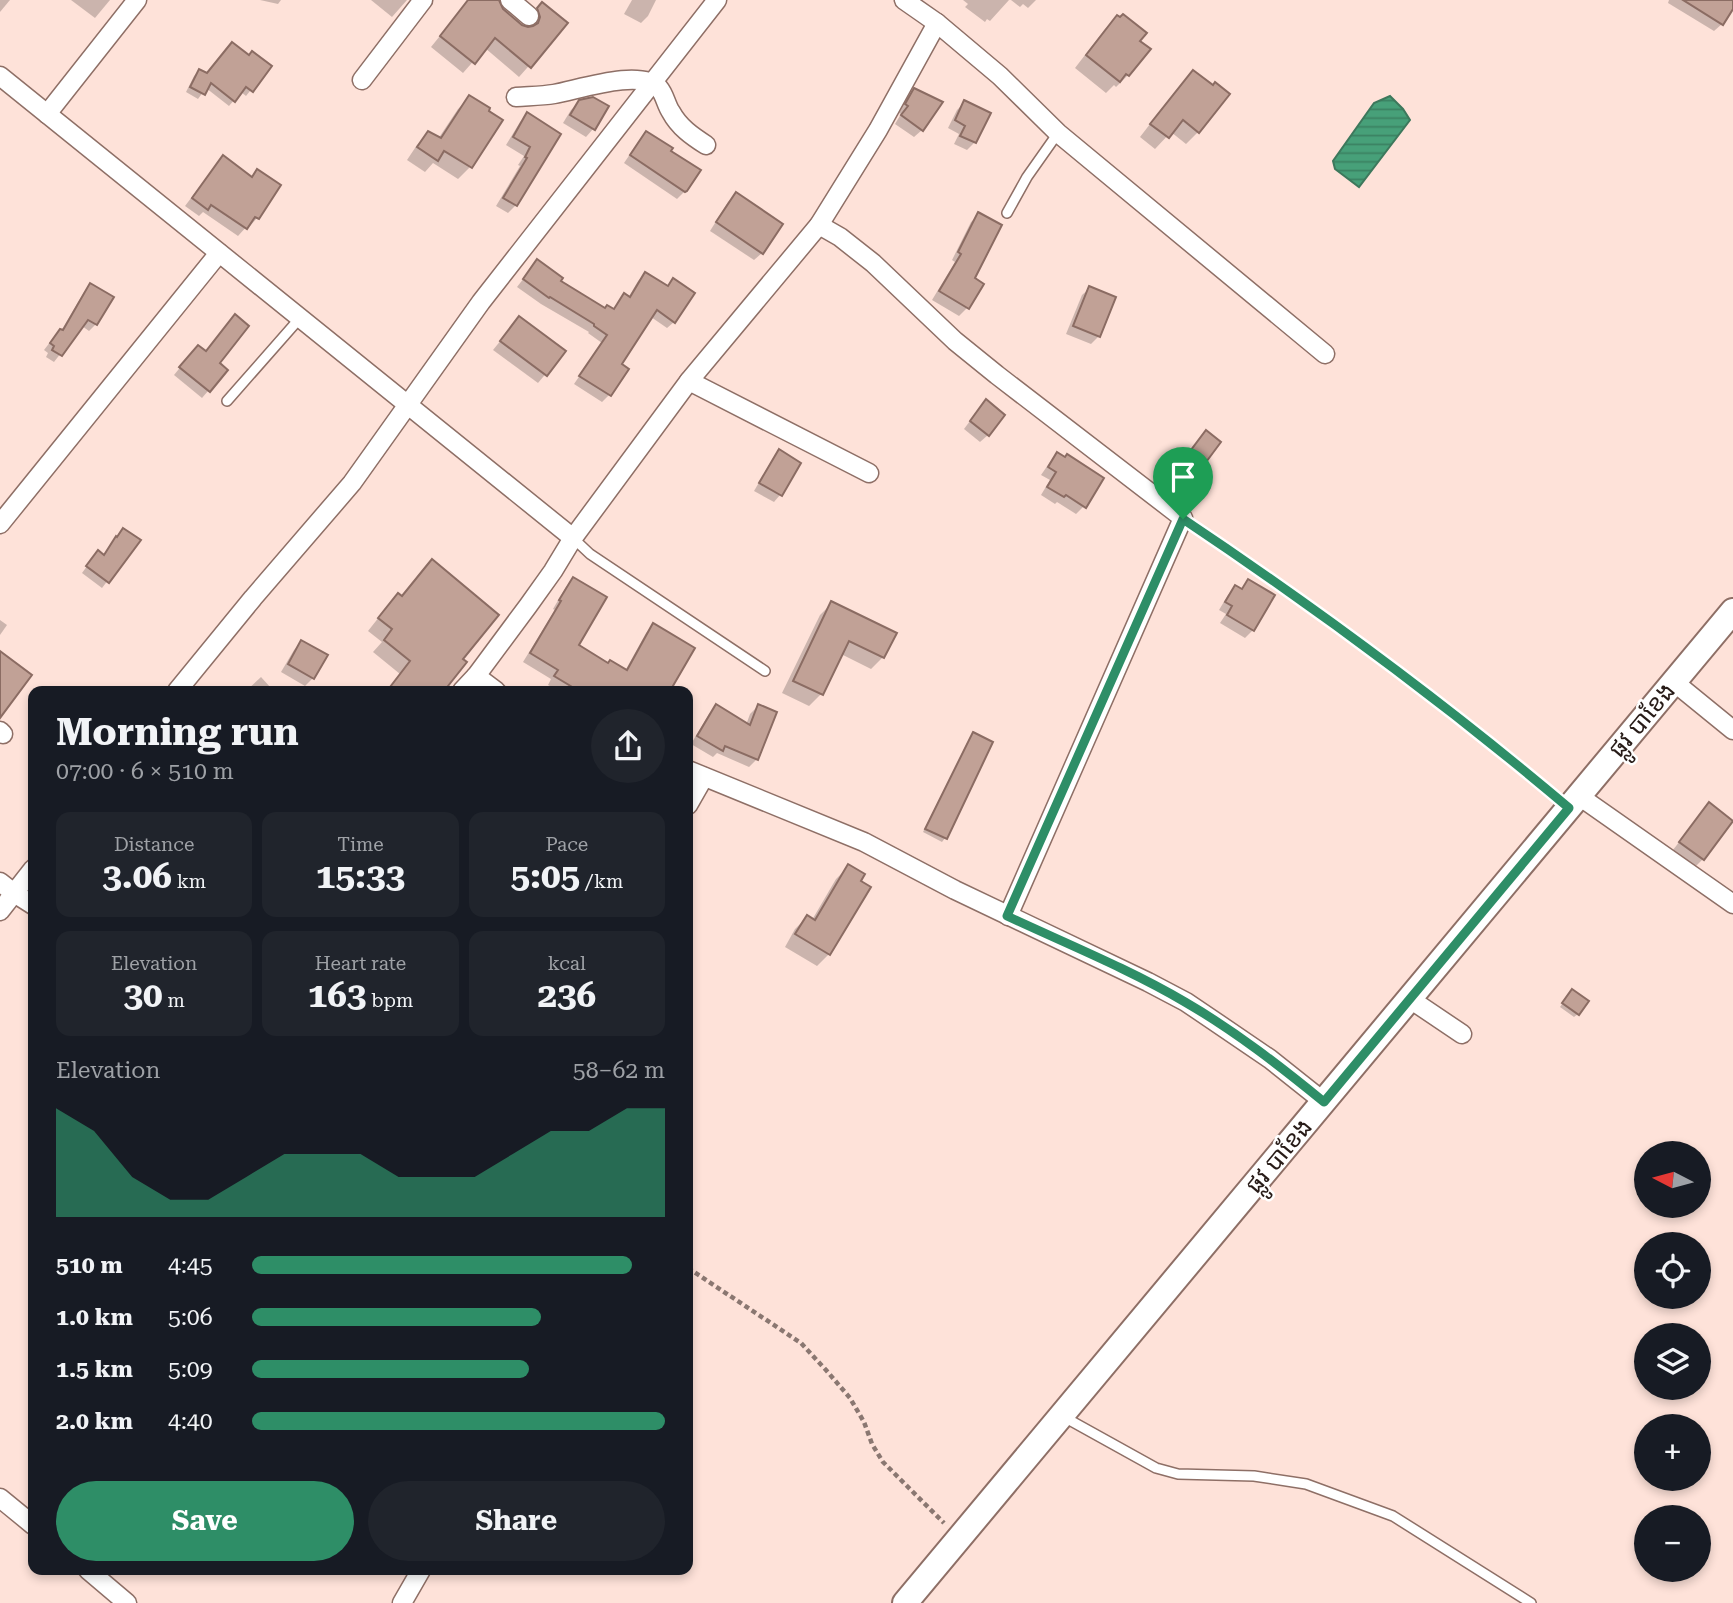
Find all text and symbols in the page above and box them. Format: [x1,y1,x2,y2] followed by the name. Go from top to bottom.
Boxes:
[1153,447,1213,519] pin
[1164,458,1202,496] icon: arrive
[1603,677,1687,768] street label: ផ្លូវ បាខែង
[591,709,665,783] button: share
[56,710,299,754] text: Morning run
[56,758,234,785] text: 07:00 · 6 × 510 m
[114,833,194,856] text: Distance
[337,833,384,856] text: Time
[545,833,588,856] text: Pace
[102,856,172,897] text: 3.06
[316,856,405,897] text: 15:33
[510,856,580,897] text: 5:05
[172,870,206,893] text: km
[580,870,623,893] text: /km
[111,952,197,975] text: Elevation
[315,952,406,975] text: Heart rate
[548,952,586,975] text: kcal
[123,975,163,1016] text: 30
[308,975,366,1016] text: 163
[537,975,596,1016] text: 236
[163,989,185,1012] text: m
[366,989,413,1012] text: bpm
[56,1057,160,1084] text: Elevation
[573,1057,665,1084] text: 58–62 m
[1240,1113,1324,1204] street label: ផ្លូវ បាខែង
[1634,1141,1712,1218] north arrow
[1634,1141,1711,1582] map controls
[1634,1232,1711,1309] button: locate
[56,1252,123,1279] text: 510 m
[168,1252,213,1279] text: 4:45
[56,1304,133,1331] text: 1.0 km
[168,1304,213,1331] text: 5:06
[1634,1323,1711,1400] button: layers
[56,1356,133,1383] text: 1.5 km
[168,1356,213,1383] text: 5:09
[56,1408,133,1435] text: 2.0 km
[168,1408,213,1435] text: 4:40
[1634,1414,1711,1491] button: +
[56,1481,354,1561] button: Save
[368,1481,665,1561] button: Share
[1634,1505,1711,1582] button: −

